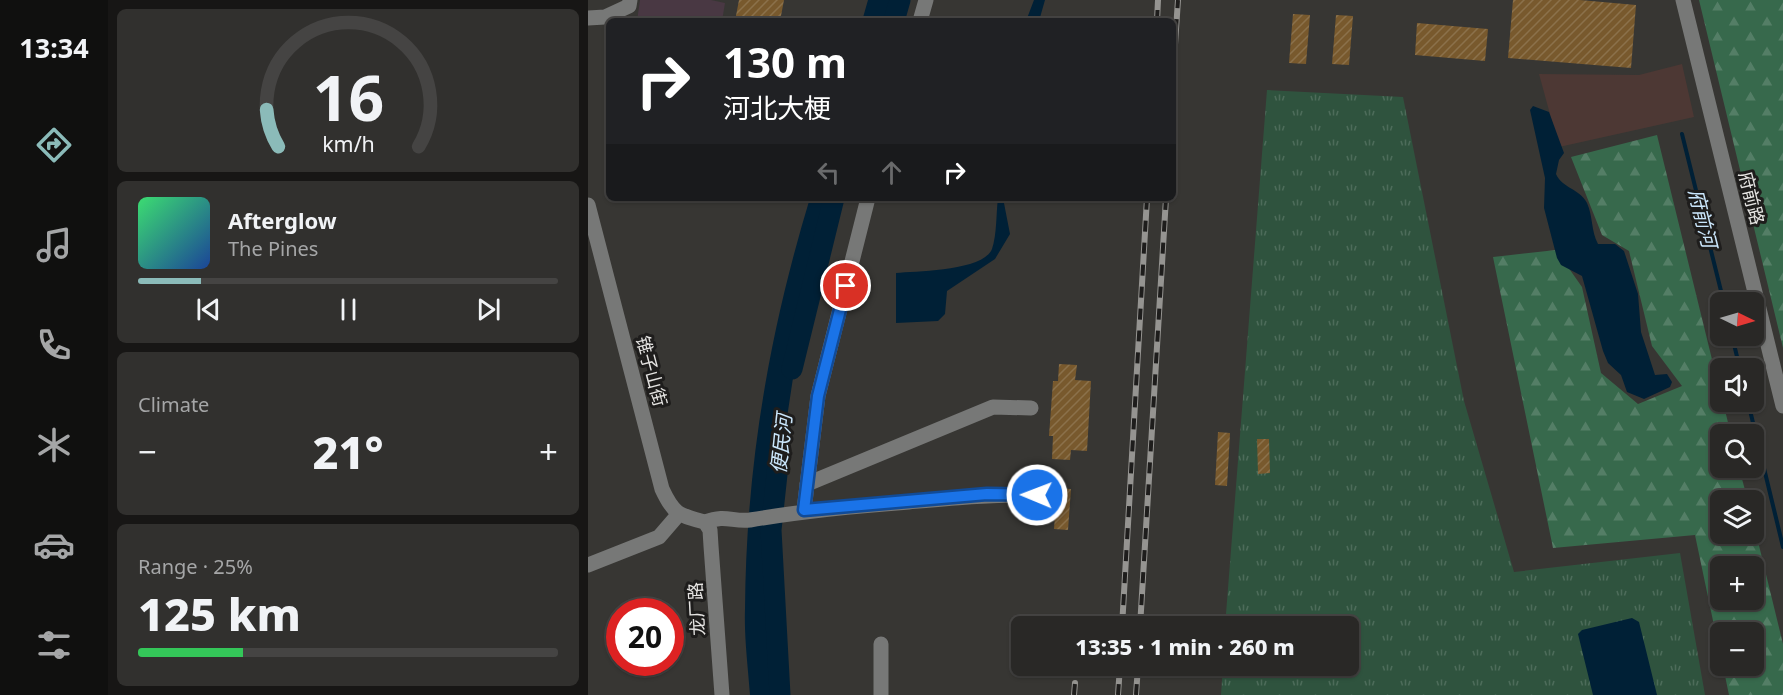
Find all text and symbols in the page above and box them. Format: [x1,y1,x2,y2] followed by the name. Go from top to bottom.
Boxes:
[19,29,89,66] text: 13:34
[723,33,847,90] text: 130 m
[624,42,702,120] icon: right
[312,54,384,139] text: 16
[723,89,831,126] text: 河北大梗
[33,124,75,166] icon: directions
[322,130,374,159] text: km/h
[812,156,845,189] icon: left
[875,156,908,189] icon: ahead
[938,156,971,189] icon: right
[1734,169,1770,227] street label: 府前路
[1683,186,1724,254] water label: 府前河
[228,205,337,235] text: Afterglow
[33,224,75,266] icon: music
[228,235,318,262] text: The Pines
[820,260,871,311] pin
[829,269,862,302] icon: arrive
[1710,292,1764,346] north arrow
[1710,292,1764,676] map controls
[192,293,225,326] icon: previous
[332,293,365,326] icon: pause
[472,293,505,326] icon: next
[33,324,75,366] icon: phone
[631,333,673,409] street label: 锥子山街
[1710,358,1764,412] button: sound
[138,391,209,418] text: Climate
[764,409,798,475] water label: 便民河
[312,421,384,482] text: 21°
[33,424,75,466] icon: climate
[1710,424,1764,478] button: search
[138,429,157,474] text: −
[539,429,558,474] text: +
[1005,463,1069,527] position arrow
[1710,490,1764,544] button: layers
[33,524,75,566] icon: car
[138,553,253,580] text: Range · 25%
[1710,556,1764,610] button: +
[683,581,709,637] street label: 龙厂路
[138,583,301,644] text: 125 km
[606,598,684,676] speed limit sign: 20
[1710,622,1764,676] button: −
[33,624,75,666] icon: filters
[1075,631,1295,661] text: 13:35 · 1 min · 260 m

